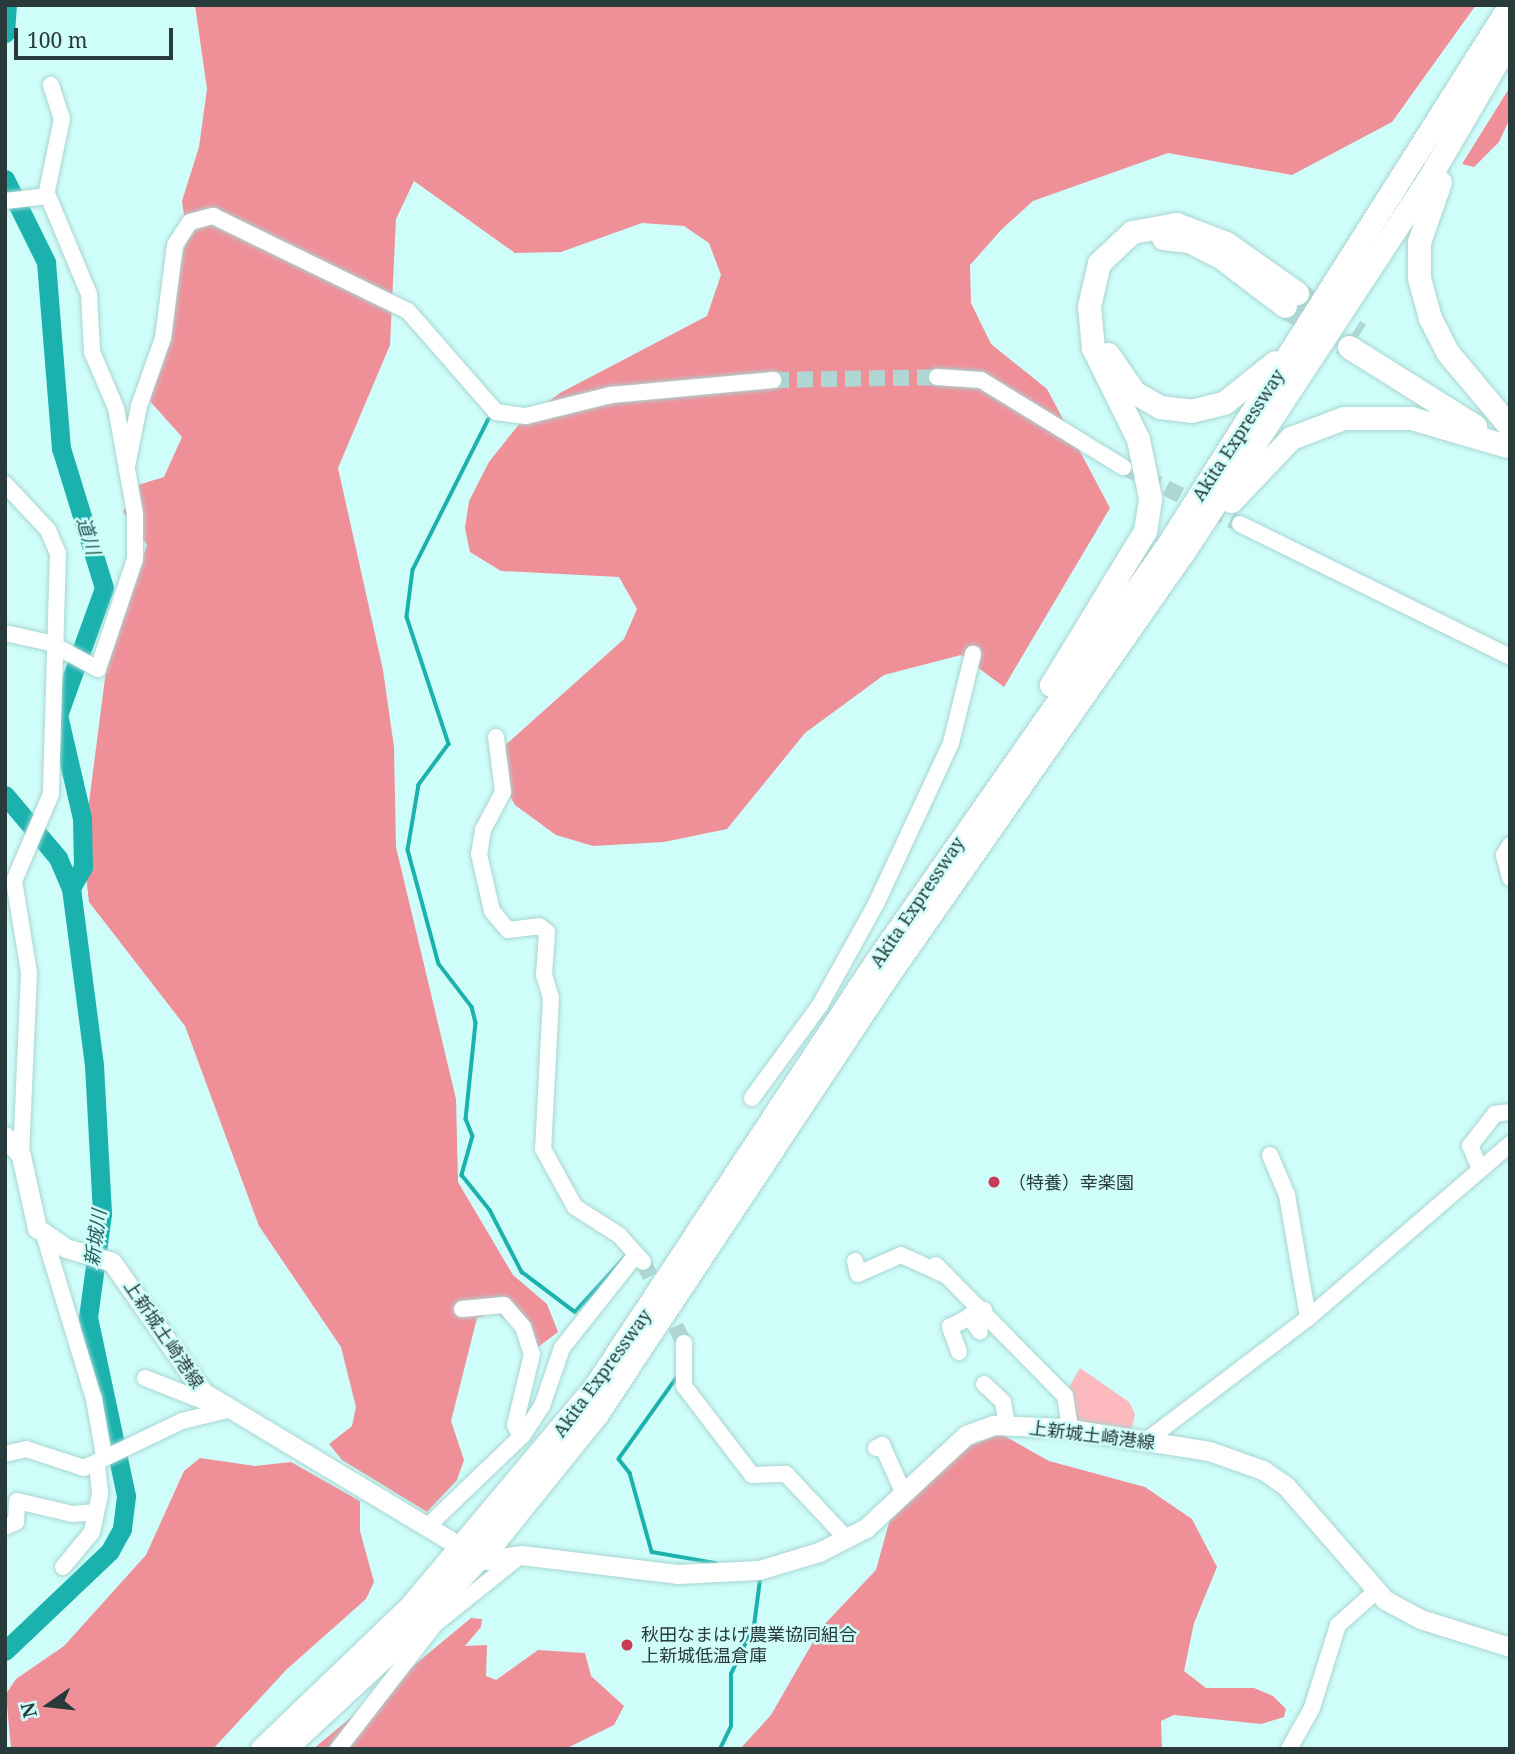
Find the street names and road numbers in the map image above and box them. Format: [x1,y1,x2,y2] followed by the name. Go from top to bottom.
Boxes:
[1187,365,1289,505] street label: Akita Expressway
[865,833,969,971] street label: Akita Expressway
[120,1276,208,1392] street label: 上新城土崎港線
[548,1305,656,1441] street label: Akita Expressway
[1028,1417,1156,1453] street label: 上新城土崎港線

